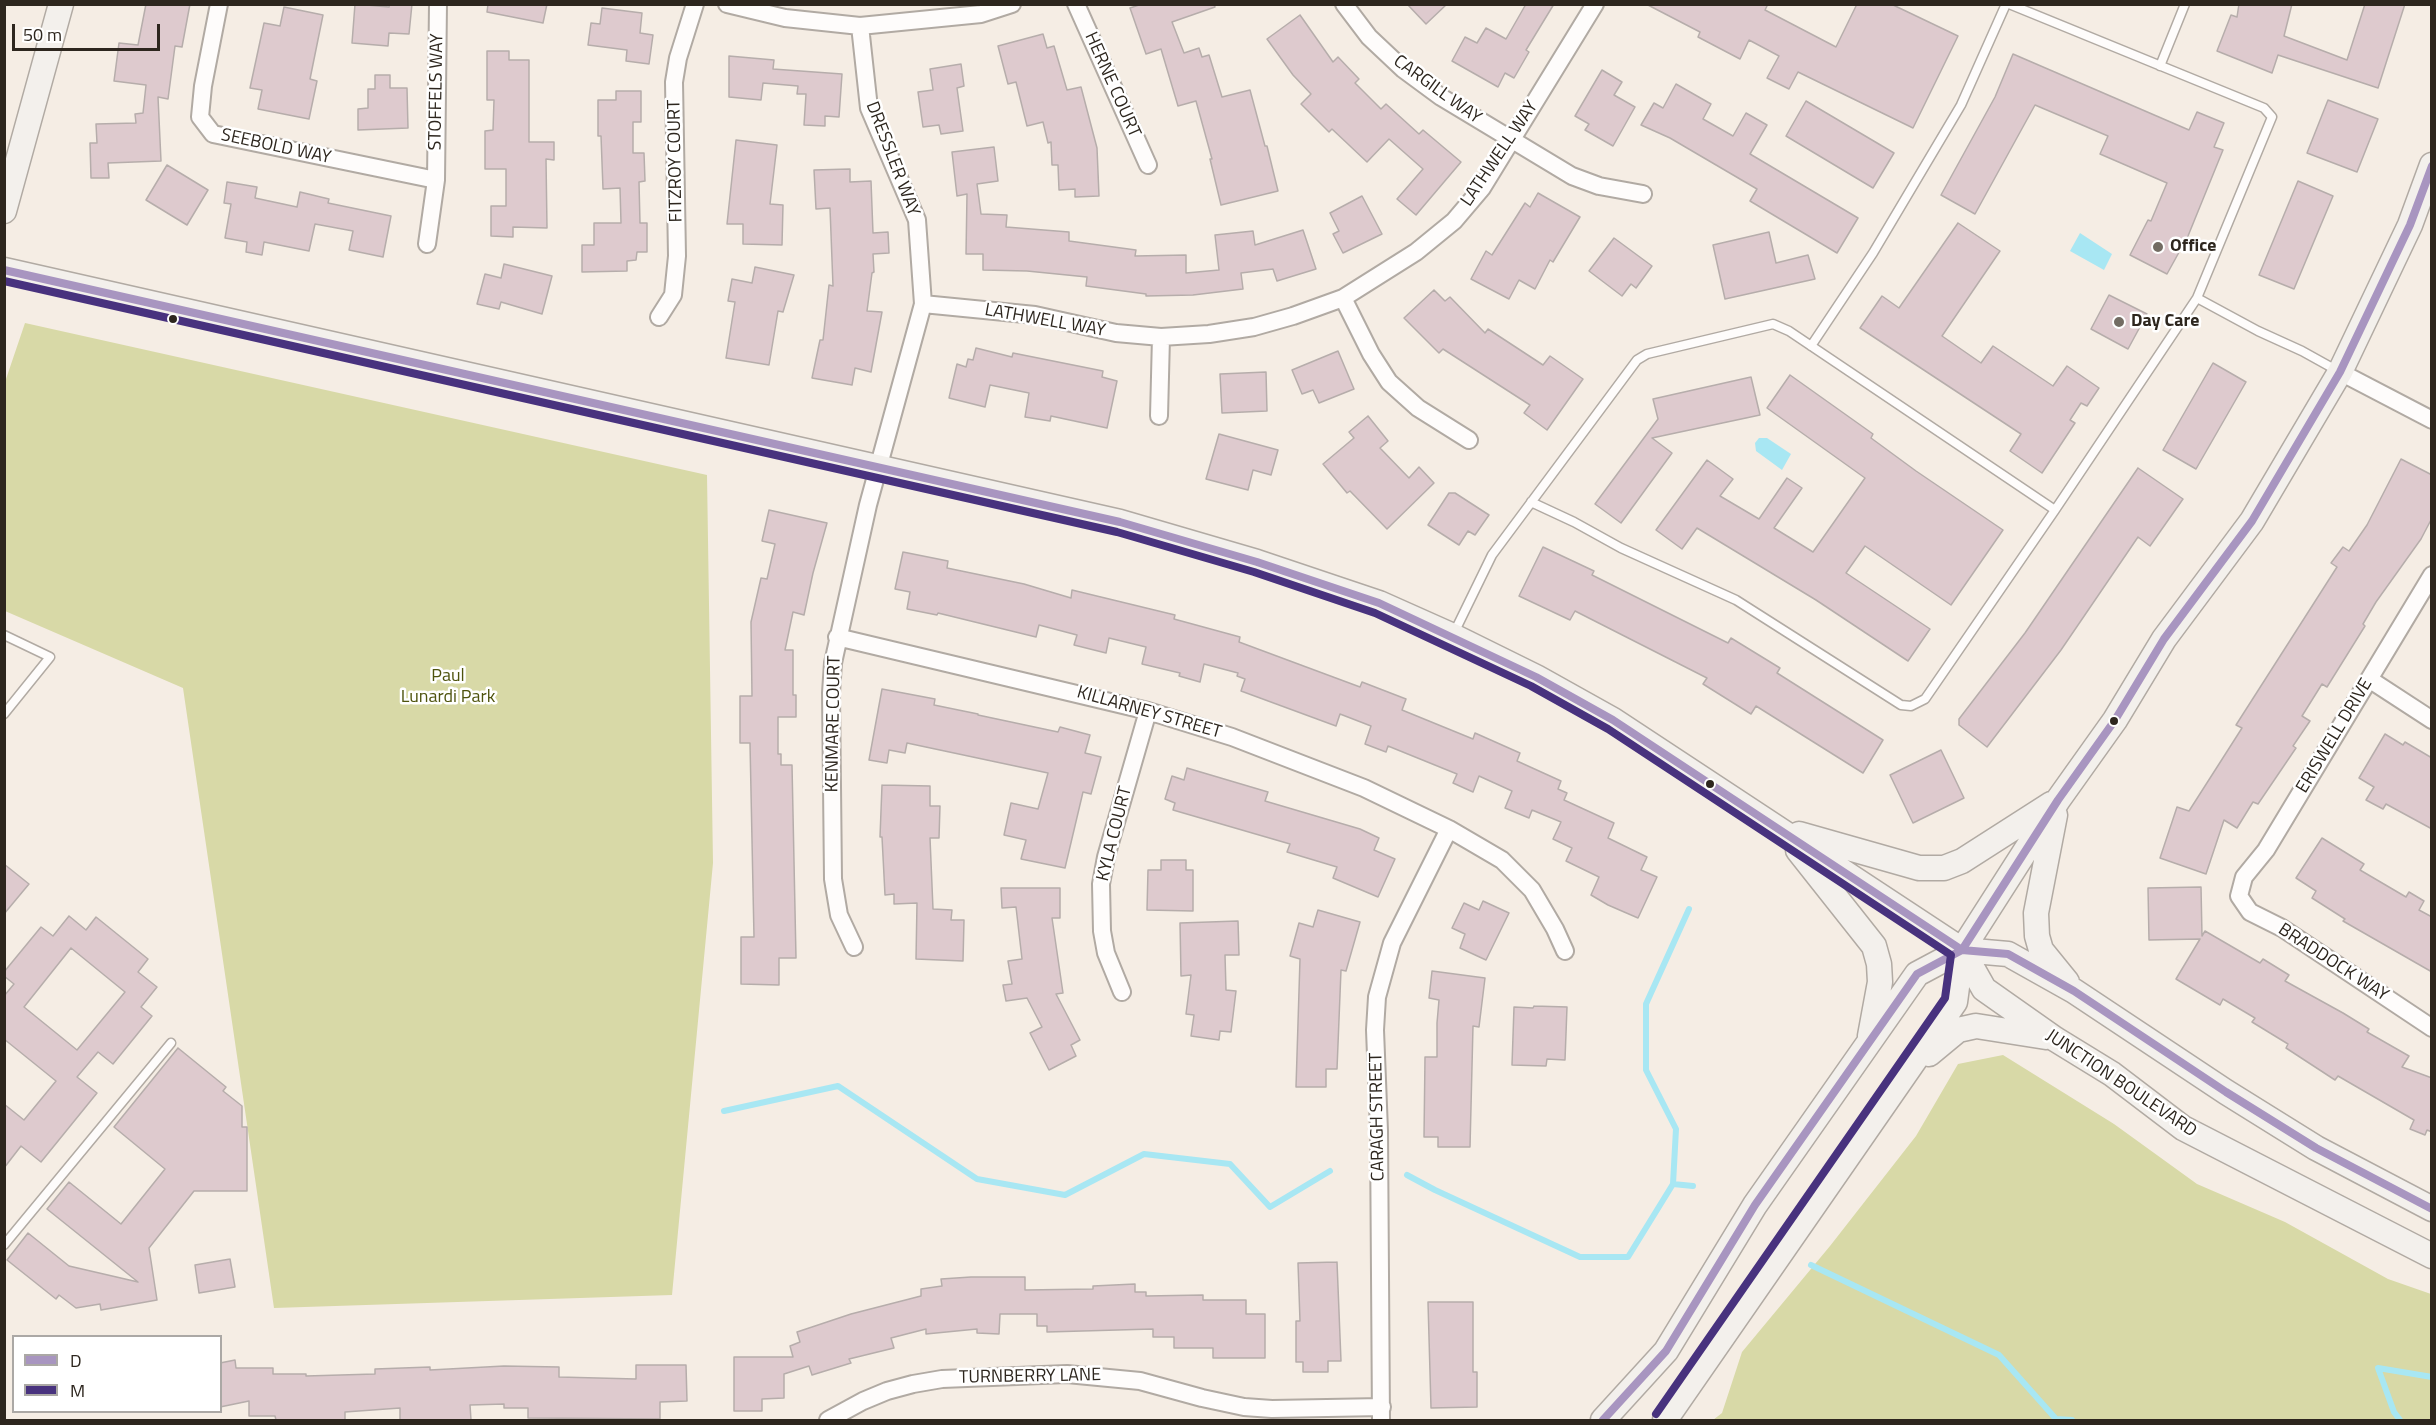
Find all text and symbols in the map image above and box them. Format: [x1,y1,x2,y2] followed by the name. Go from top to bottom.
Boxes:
[15,12,164,50] scale bar
[23,21,62,48] text: 50 m
[1079,29,1145,141] street label: HERNE COURT
[425,33,449,151] street label: STOFFELS WAY
[1389,51,1485,129] street label: CARGILL WAY
[1457,97,1543,211] street label: LATHWELL WAY
[860,99,924,219] street label: DRESSLER WAY
[664,100,688,222] street label: FITZROY COURT
[219,125,333,169] street label: SEEBOLD WAY
[2170,236,2216,258] place label: Office
[2151,240,2165,254] marker: Office
[983,300,1107,342] street label: LATHWELL WAY
[2131,311,2199,333] place label: Day Care
[167,313,179,325] unlabelled marker
[2112,315,2126,329] marker: Day Care
[822,655,846,793] street label: KENMARE COURT
[401,666,495,708] park label: Paul Lunardi Park
[2292,675,2378,797] street label: ERISWELL DRIVE
[1074,682,1224,744] street label: KILLARNEY STREET
[2108,715,2120,727] unlabelled marker
[1704,778,1716,790] unlabelled marker
[1093,784,1137,884] street label: KYLA COURT
[2274,919,2392,1007] street label: BRADDOCK WAY
[2042,1026,2200,1142] street label: JUNCTION BOULEVARD
[1366,1052,1390,1182] street label: CARAGH STREET
[12,1335,222,1413] legend
[70,1347,82,1374] text: D
[959,1365,1101,1389] street label: TURNBERRY LANE
[70,1377,85,1404] text: M

